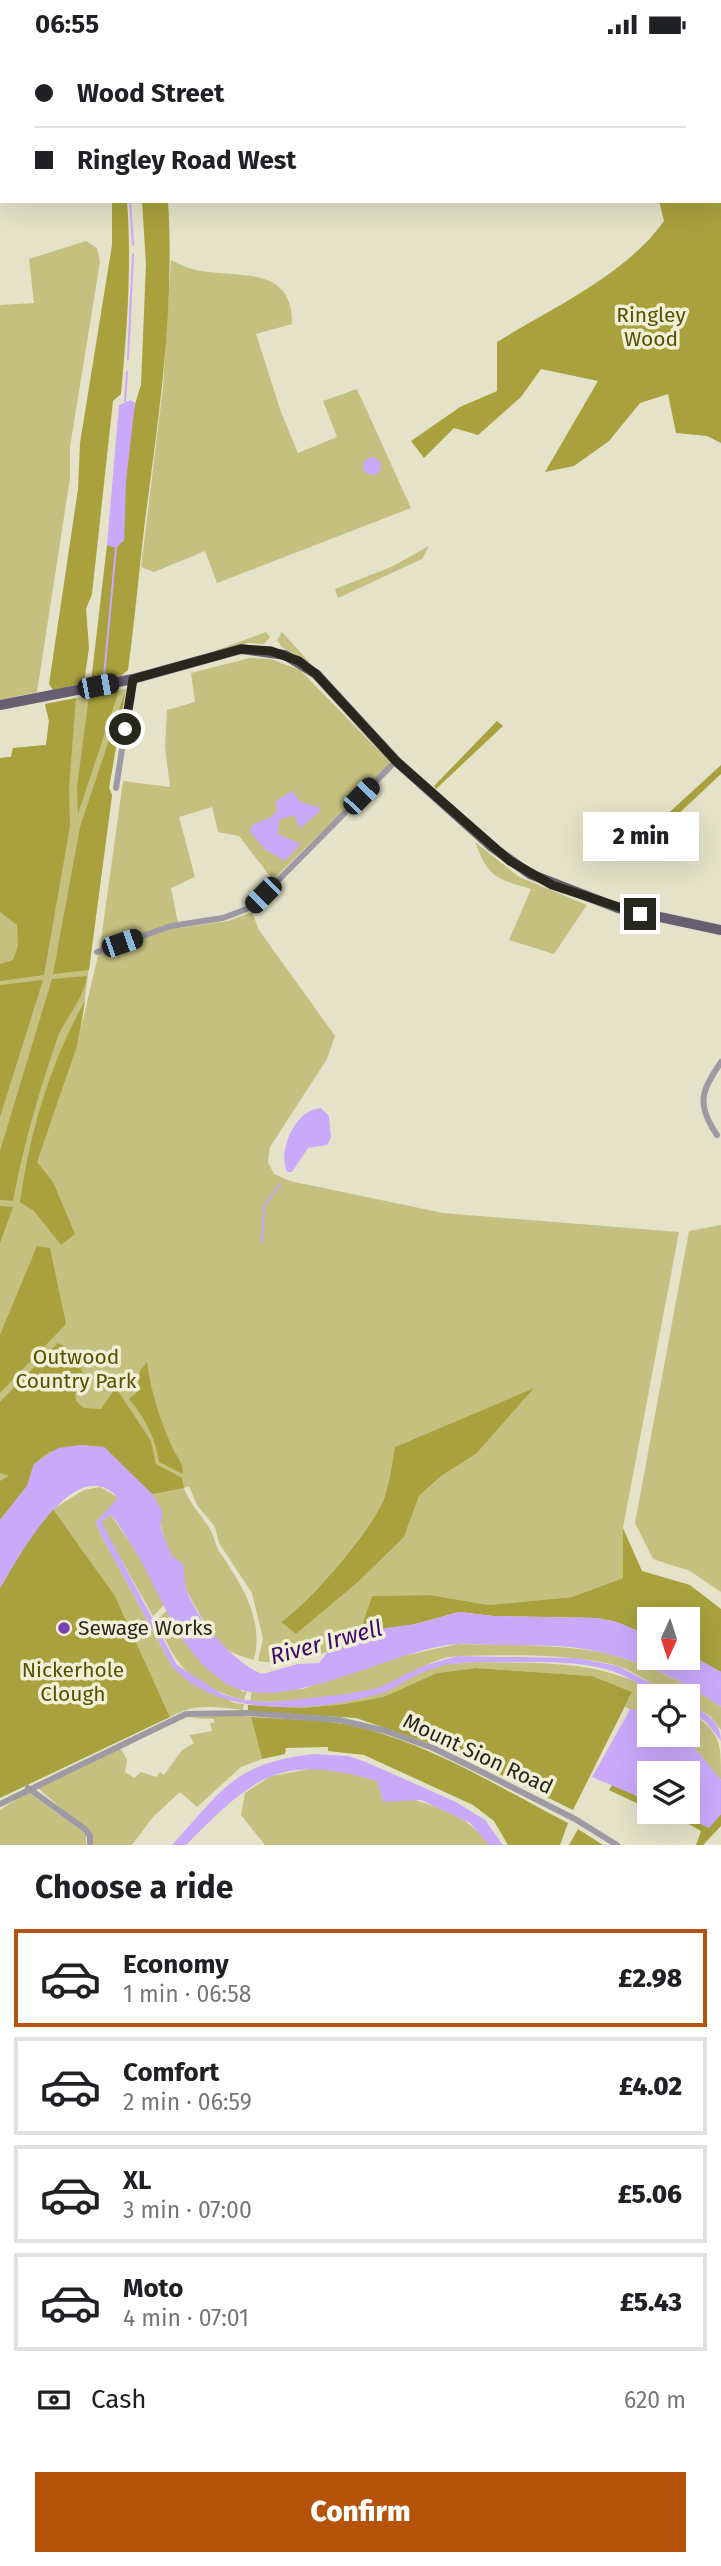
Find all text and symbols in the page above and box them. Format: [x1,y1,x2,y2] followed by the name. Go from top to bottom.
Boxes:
[35,9,99,40] text: 06:55
[77,78,224,109] text: Wood Street
[77,145,296,176] text: Ringley Road West
[616,302,686,352] park label: Ringley Wood
[76,672,121,700] car
[109,713,141,745] route start
[339,774,384,818] car
[582,813,698,861] callout: 2 min
[613,822,669,850] text: 2 min
[241,873,286,917] car
[624,898,656,930] route end
[99,926,146,960] car
[15,1344,137,1394] park label: Outwood Country Park
[637,1607,700,1669] north arrow
[637,1607,700,1824] map controls
[267,1614,385,1670] water label: River Irwell
[78,1615,213,1641] place label: Sewage Works
[56,1620,72,1636] marker: Sewage Works
[22,1657,124,1707] park label: Nickerhole Clough
[637,1684,700,1747] button: locate
[399,1708,557,1800] street label: Mount Sion Road
[637,1761,700,1824] button: layers
[35,1868,233,1906] text: Choose a ride
[39,1947,102,2010] icon: car
[123,1949,229,1980] text: Economy
[618,1963,682,1994] text: £2.98
[123,1980,251,2008] text: 1 min · 06:58
[39,2055,102,2118] icon: car
[123,2057,219,2088] text: Comfort
[619,2071,682,2102] text: £4.02
[123,2088,252,2116] text: 2 min · 06:59
[39,2163,102,2226] icon: car
[123,2165,151,2196] text: XL
[618,2179,682,2210] text: £5.06
[123,2196,252,2224] text: 3 min · 07:00
[39,2271,102,2334] icon: car
[123,2273,183,2304] text: Moto
[620,2287,682,2318] text: £5.43
[123,2304,249,2332] text: 4 min · 07:01
[35,2381,73,2419] icon: cash
[91,2384,147,2415] text: Cash
[624,2386,686,2414] text: 620 m
[35,2472,686,2552] button: Confirm

